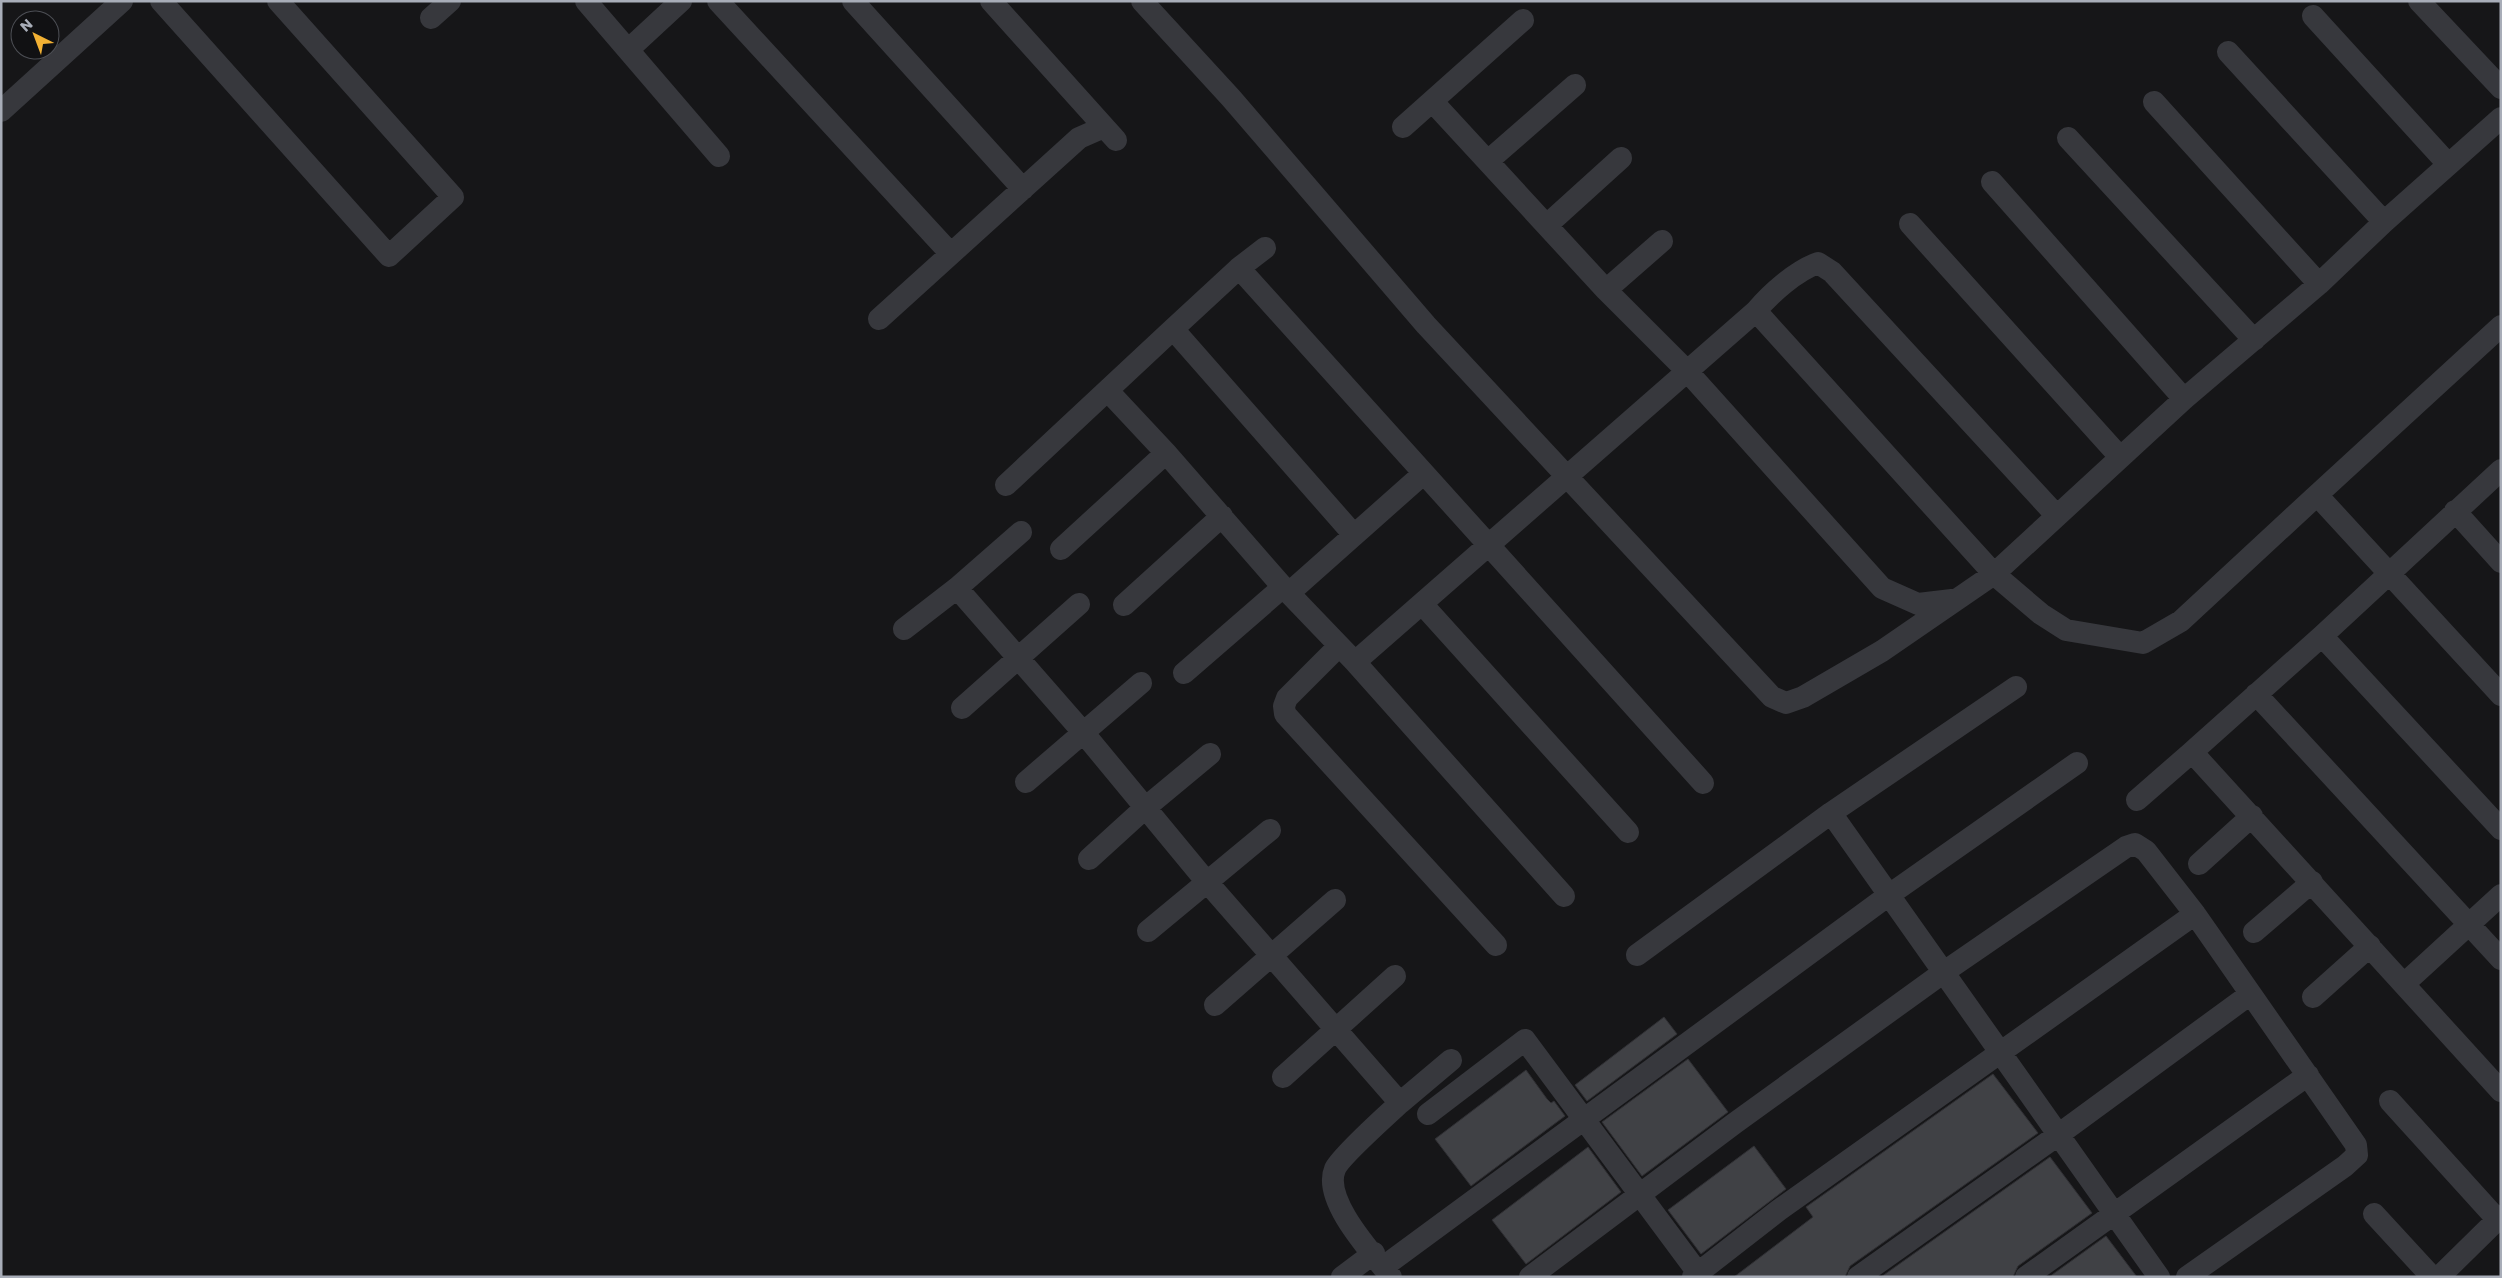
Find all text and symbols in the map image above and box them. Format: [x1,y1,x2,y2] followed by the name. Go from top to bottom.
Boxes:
[10,10,60,60] north arrow
[16,14,37,36] text: N

